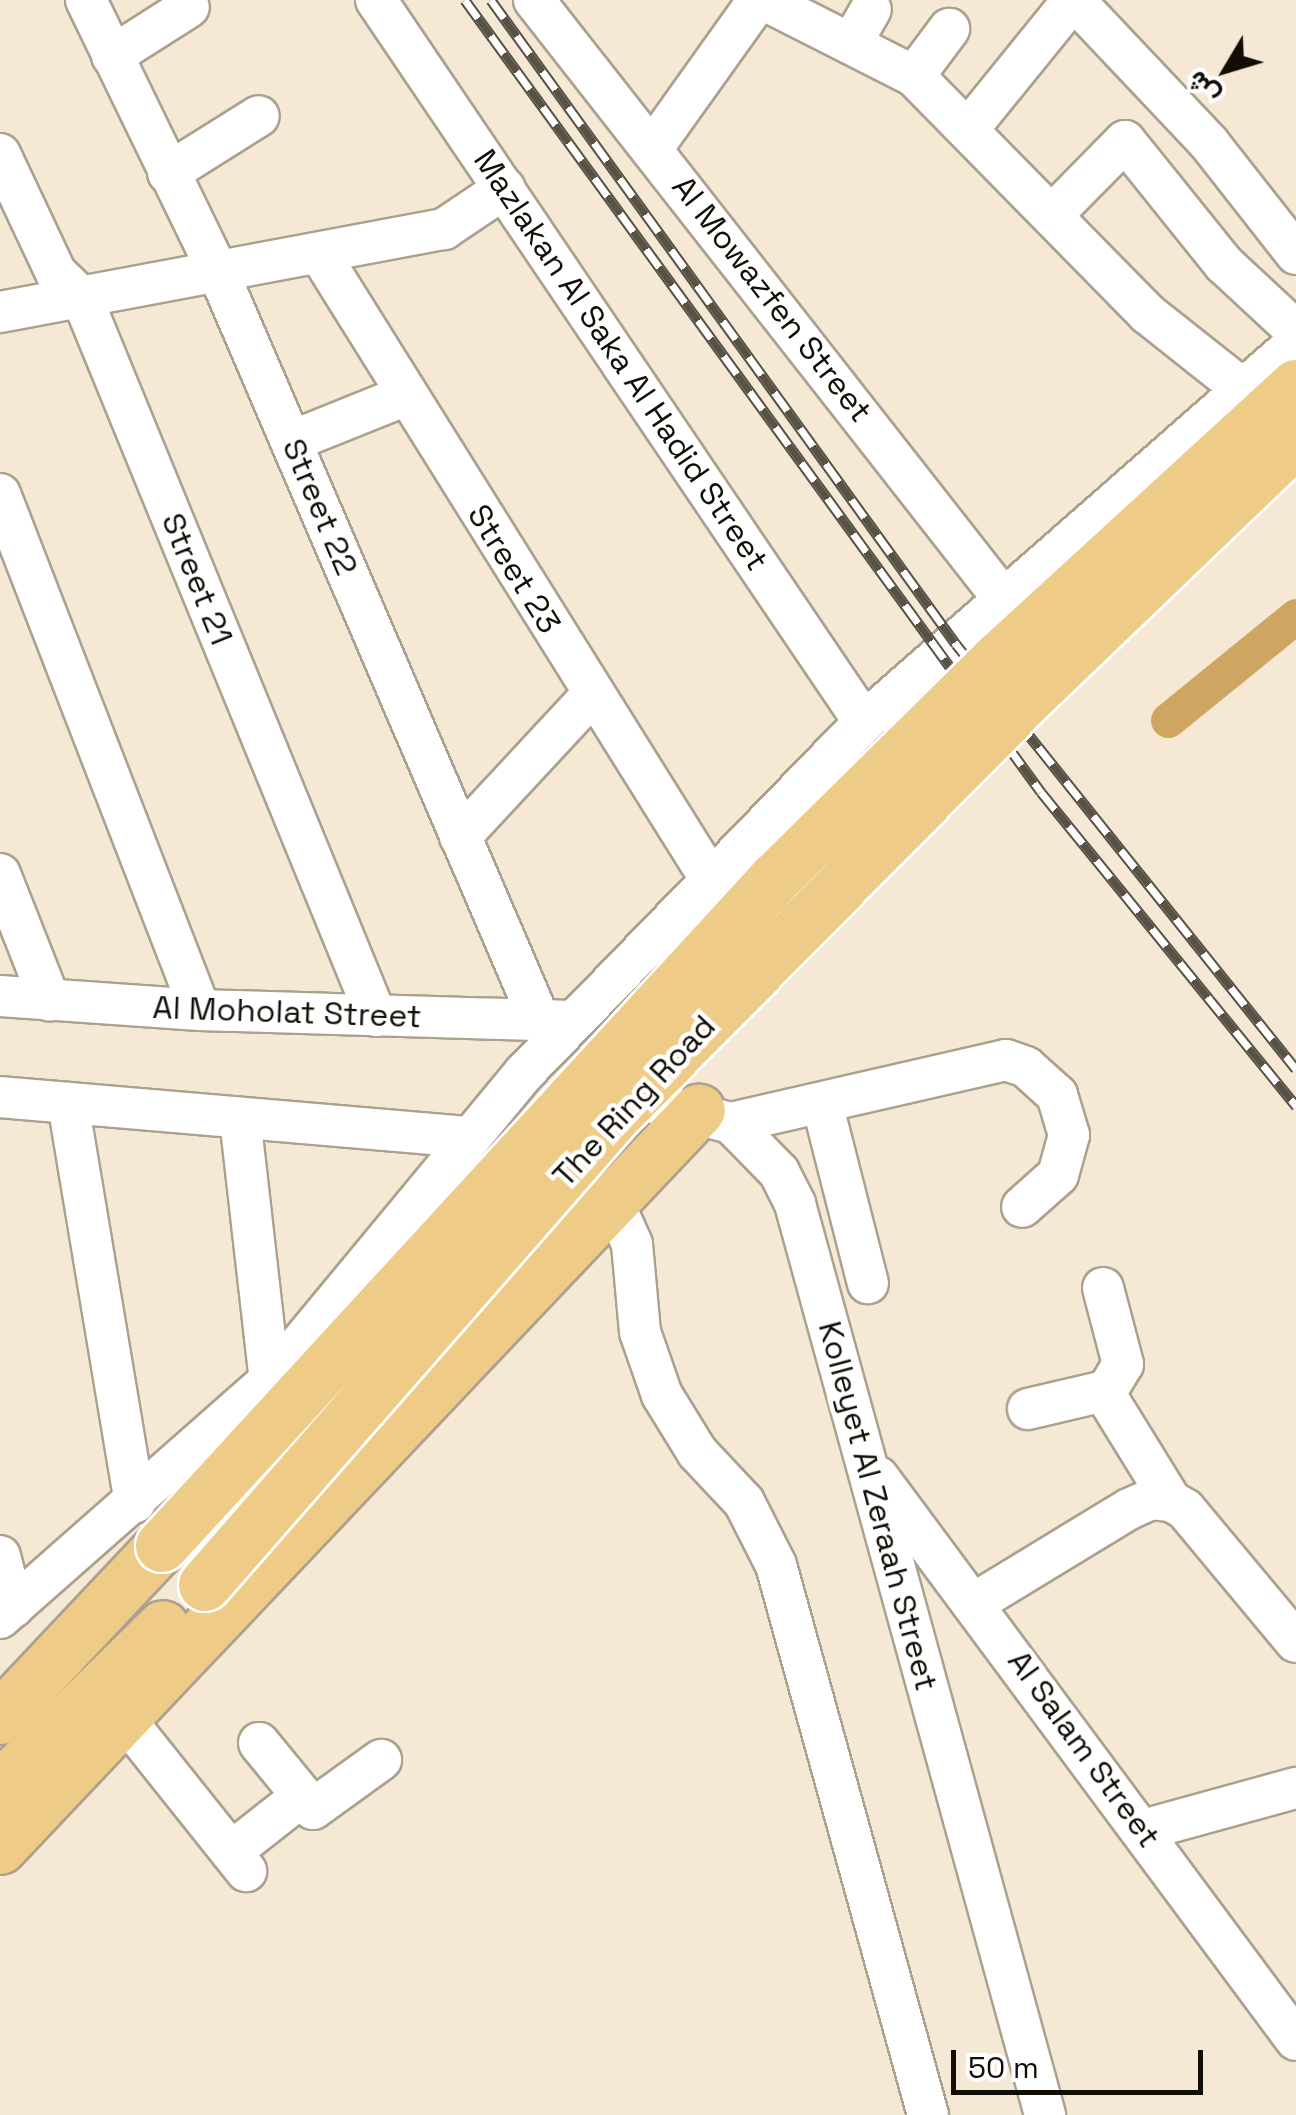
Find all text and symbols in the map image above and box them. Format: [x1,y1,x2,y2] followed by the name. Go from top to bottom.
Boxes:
[1176,20,1276,120] north arrow
[1178,64,1227,113] text: ش
[465,142,777,578] street label: Mazlakan Al Saka Al Hadid Street
[664,168,880,430] street label: Al Mowazfen Street
[274,433,366,581] street label: Street 22
[459,498,569,640] street label: Street 23
[153,508,241,650] street label: Street 21
[152,988,422,1036] street label: Al Moholat Street
[545,1007,723,1195] street label: The Ring Road
[810,1317,946,1695] street label: Kolleyet Al Zeraah Street
[1000,1643,1168,1855] street label: Al Salam Street
[956,2030,1208,2092] scale bar
[968,2048,1039,2087] text: 50 m

